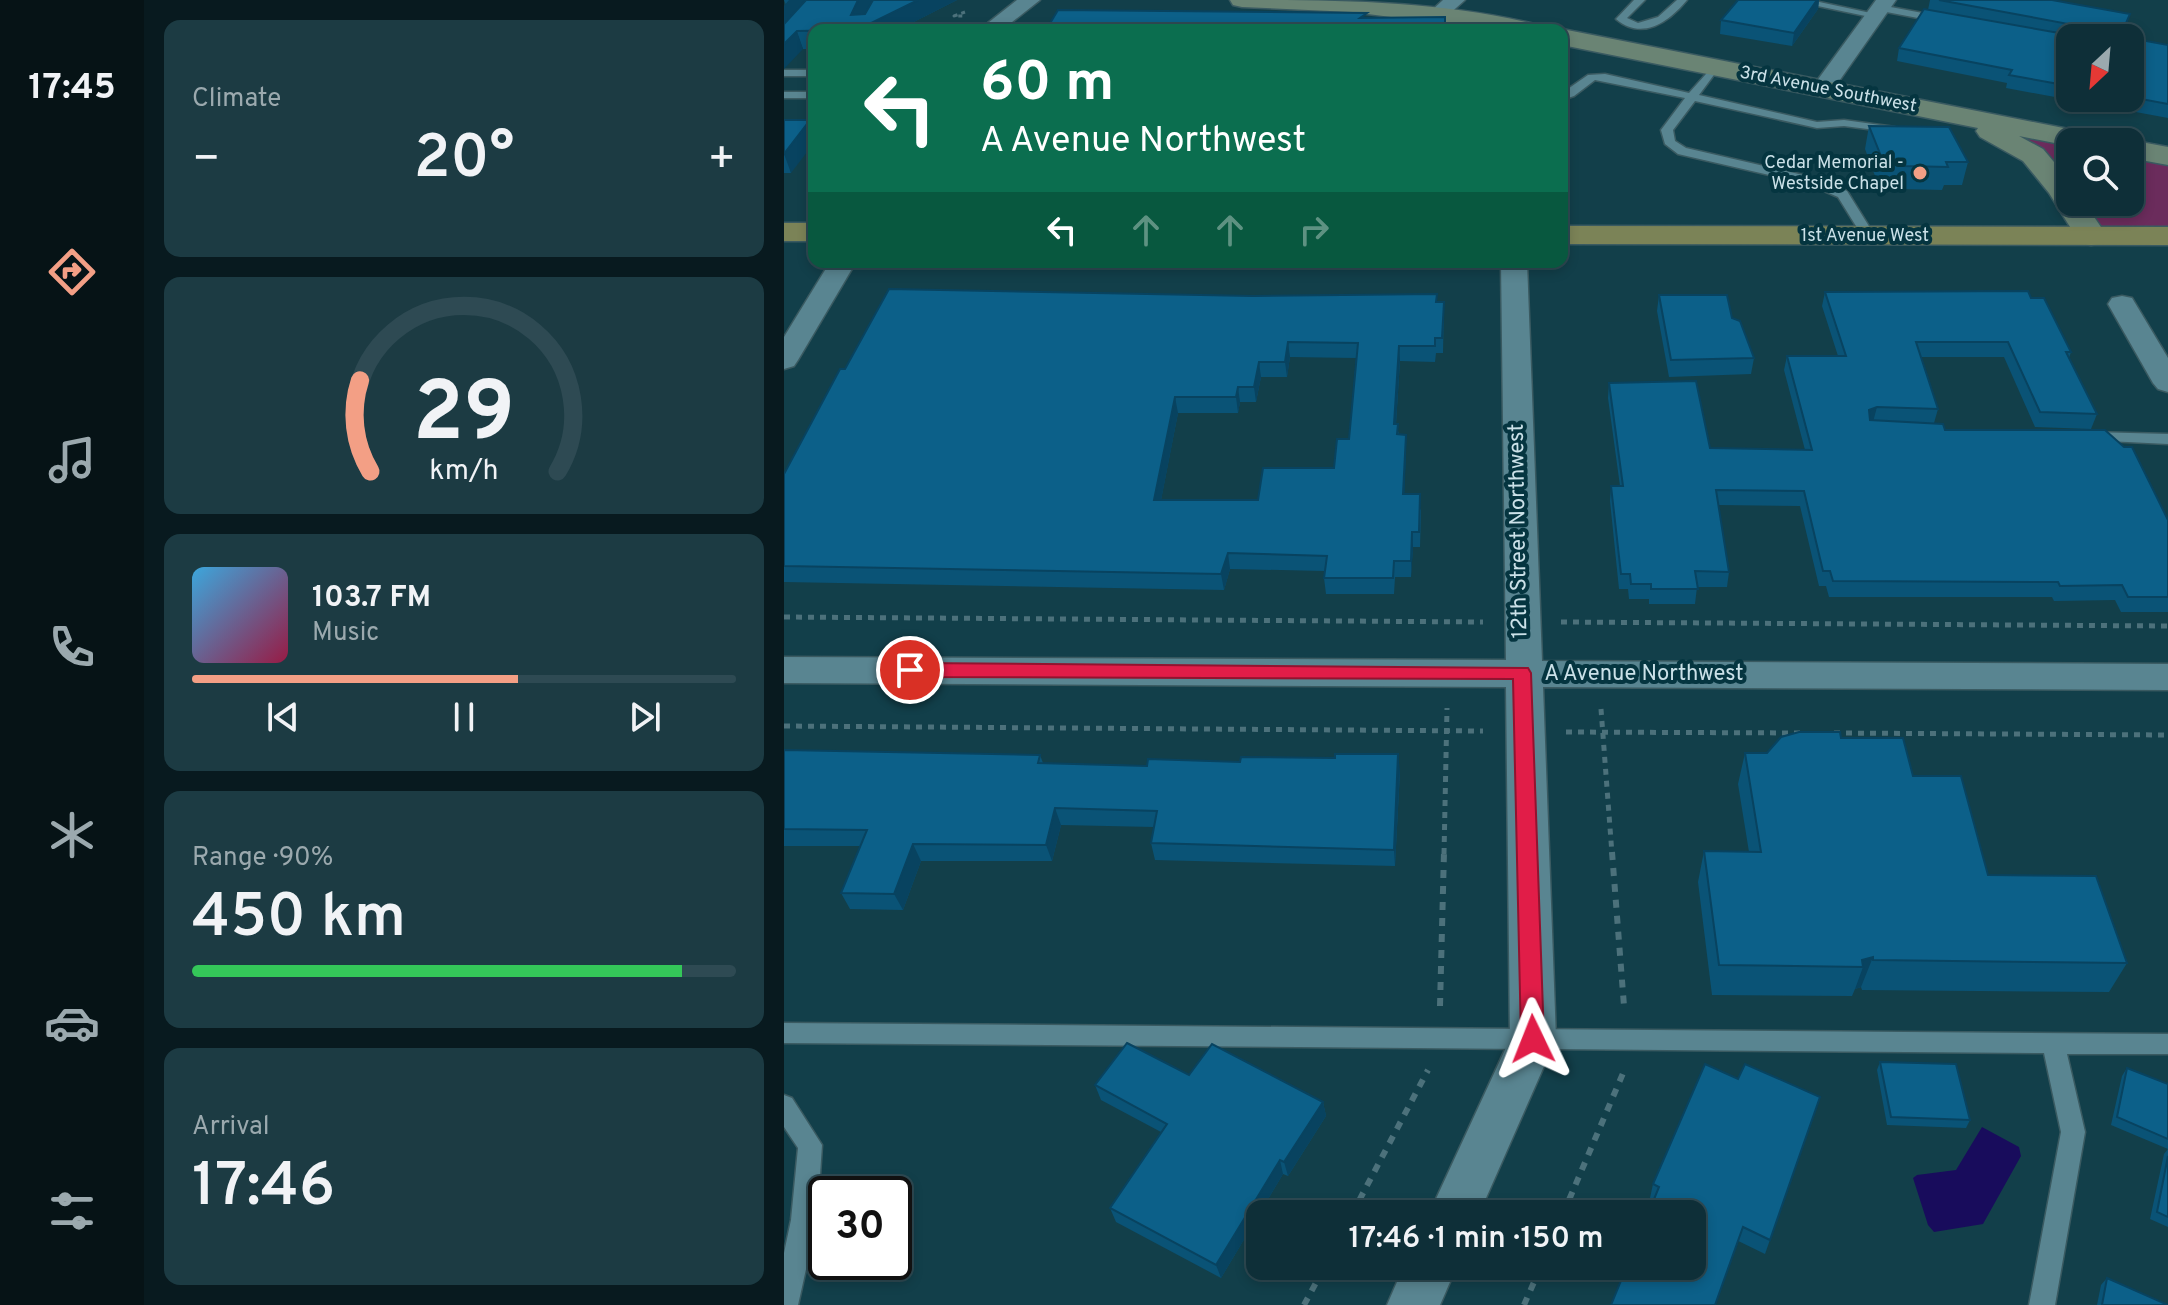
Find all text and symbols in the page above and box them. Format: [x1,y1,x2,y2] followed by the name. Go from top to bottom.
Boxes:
[2056,24,2144,112] north arrow
[2056,24,2144,216] map controls
[980,50,1114,120] text: 60 m
[848,56,952,160] icon: left
[1738,62,1918,118] street label: 3rd Avenue Southwest
[28,66,116,112] text: 17:45
[192,83,281,116] text: Climate
[980,119,1306,165] text: A Avenue Northwest
[414,123,514,199] text: 20°
[2056,128,2144,216] button: search
[192,133,220,189] text: −
[708,133,736,189] text: +
[1764,152,1904,196] place label: Cedar Memorial - Westside Chapel
[1911,164,1929,182] marker: Cedar Memorial - Westside Chapel
[1040,208,1084,252] icon: left
[1124,208,1168,252] icon: ahead
[1208,208,1252,252] icon: ahead
[1292,208,1336,252] icon: right
[1801,225,1929,248] street label: 1st Avenue West
[44,244,100,300] icon: directions
[413,364,515,469] text: 29
[1504,423,1534,639] street label: 12th Street Northwest
[44,432,100,488] icon: music
[429,454,499,490] text: km/h
[312,580,431,617] text: 103.7 FM
[312,617,379,650] text: Music
[44,619,100,675] icon: phone
[876,636,944,704] pin
[888,648,932,692] icon: arrive
[1544,661,1744,688] street label: A Avenue Northwest
[261,695,305,739] icon: previous
[442,695,486,739] icon: pause
[623,695,667,739] icon: next
[44,807,100,863] icon: climate
[192,842,333,875] text: Range · 90%
[192,882,406,958] text: 450 km
[44,995,100,1051] icon: car
[1491,997,1575,1081] position arrow
[192,1111,270,1144] text: Arrival
[192,1151,335,1227] text: 17:46
[808,1176,912,1280] speed limit sign: 30
[44,1183,100,1239] icon: filters
[1349,1221,1603,1258] text: 17:46 · 1 min · 150 m

